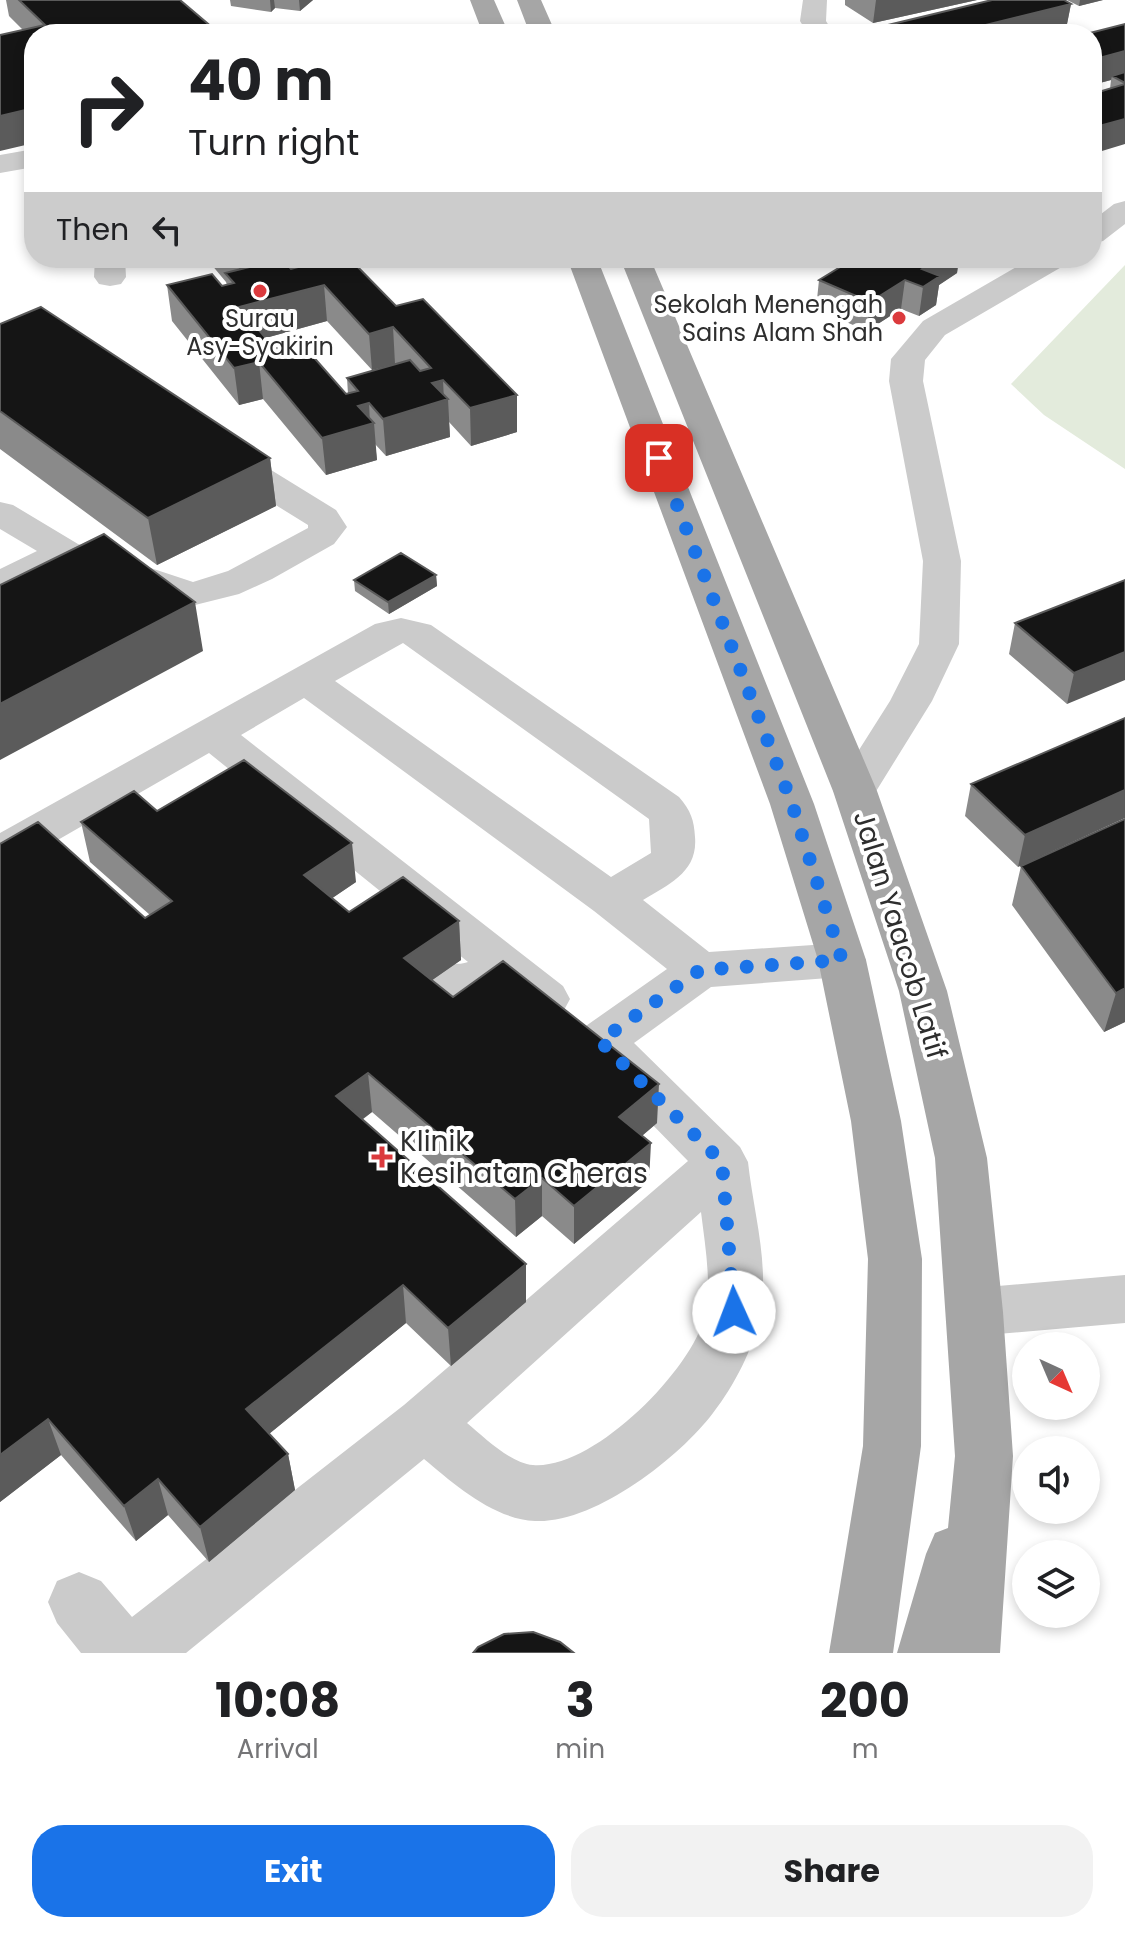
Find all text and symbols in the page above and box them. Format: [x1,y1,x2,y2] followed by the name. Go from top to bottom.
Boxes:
[188,41,334,120] text: 40 m
[56,56,160,160] icon: right
[188,117,359,168] text: Turn right
[56,208,129,251] text: Then
[145,208,189,252] icon: left
[251,282,269,300] marker: Surau Asy-Syakirin
[653,288,883,349] place label: Sekolah Menengah Sains Alam Shah
[186,302,334,363] place label: Surau Asy-Syakirin
[890,309,908,327] marker: Sekolah Menengah Sains Alam Shah
[625,424,693,492] pin
[637,436,681,480] icon: arrive
[844,806,956,1064] street label: Jalan Yaacob Latif
[400,1122,648,1193] place label: Klinik Kesihatan Cheras
[371,1146,393,1168] marker: Klinik Kesihatan Cheras
[692,1270,776,1354] position arrow
[1012,1332,1100,1420] north arrow
[1012,1332,1100,1628] map controls
[1012,1436,1100,1524] button: sound
[1012,1540,1100,1628] button: layers
[215,1667,340,1734] text: 10:08
[566,1667,595,1734] text: 3
[820,1667,910,1734] text: 200
[237,1731,319,1767] text: Arrival
[555,1731,605,1767] text: min
[852,1731,878,1767] text: m
[32,1825,555,1917] button: Exit
[571,1825,1093,1917] button: Share

